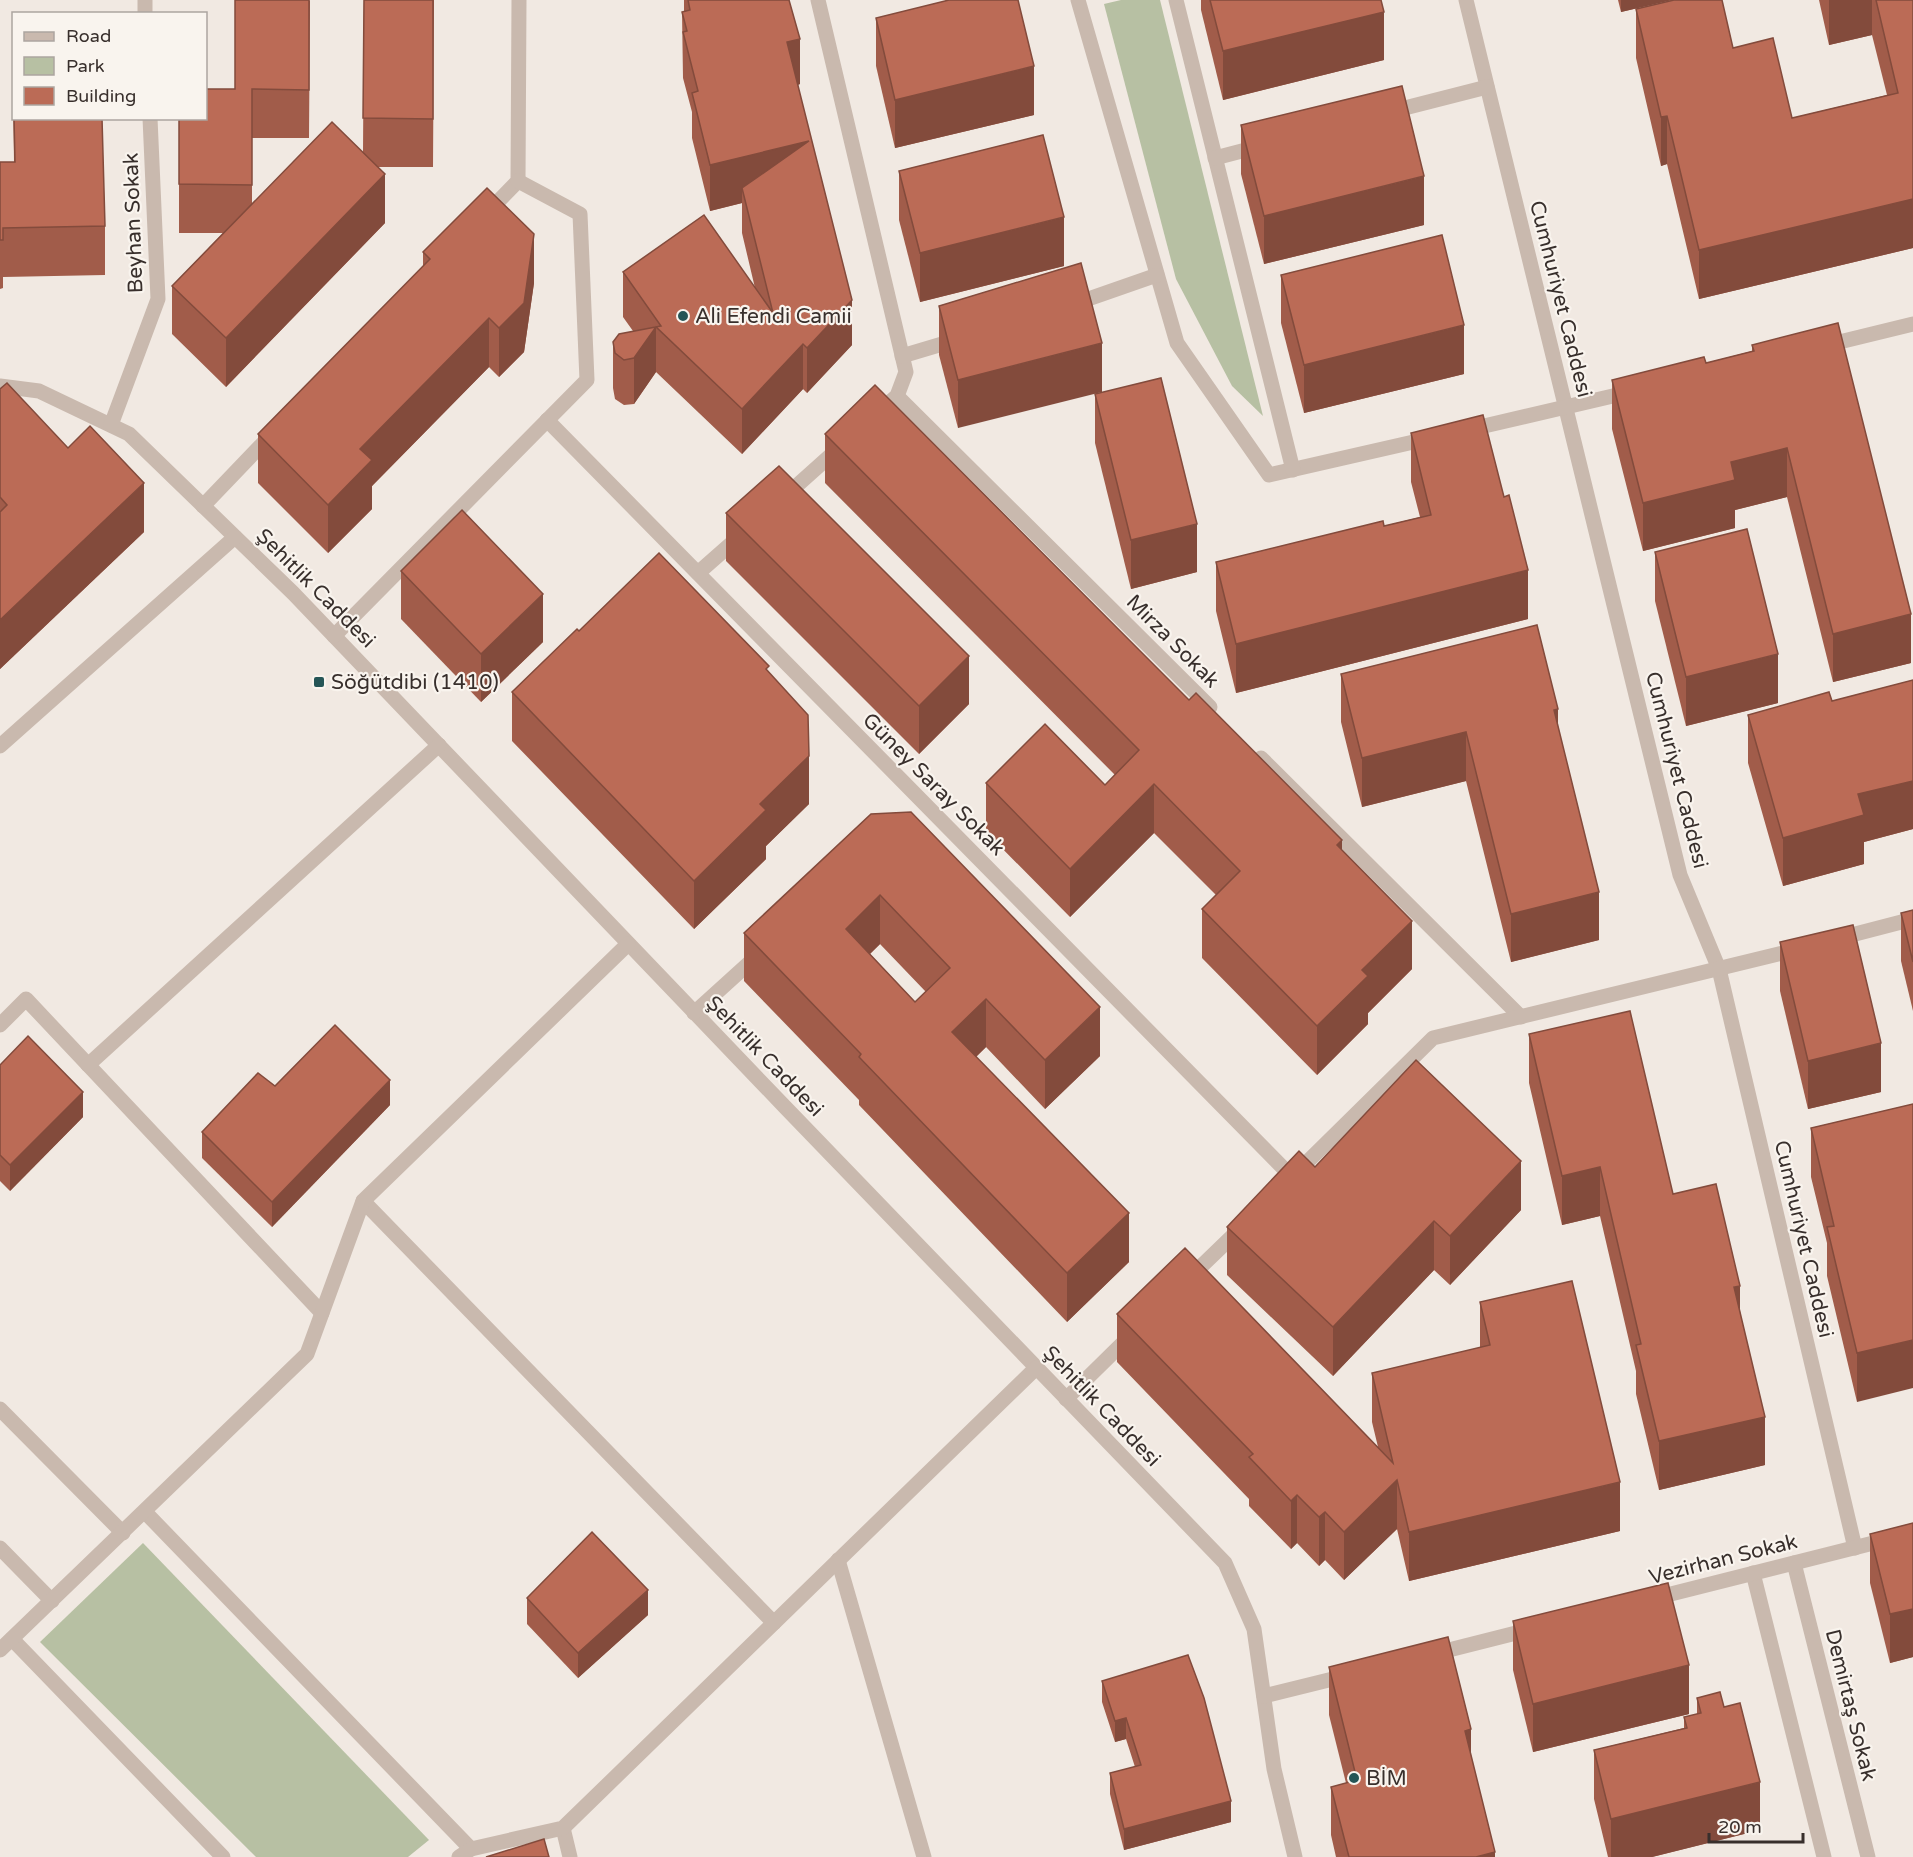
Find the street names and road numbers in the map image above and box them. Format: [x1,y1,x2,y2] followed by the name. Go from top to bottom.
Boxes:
[119,152,148,294] street label: Beyhan Sokak
[1524,198,1597,400] street label: Cumhuriyet Caddesi
[251,524,380,653] street label: Şehitlik Caddesi
[1121,590,1224,693] street label: Mirza Sokak
[1640,669,1713,871] street label: Cumhuriyet Caddesi
[857,708,1010,861] street label: Güney Saray Sokak
[701,991,829,1122] street label: Şehitlik Caddesi
[1769,1138,1838,1340] street label: Cumhuriyet Caddesi
[1038,1341,1166,1472] street label: Şehitlik Caddesi
[1646,1529,1800,1590] street label: Vezirhan Sokak
[1820,1627,1881,1784] street label: Demirtaş Sokak

